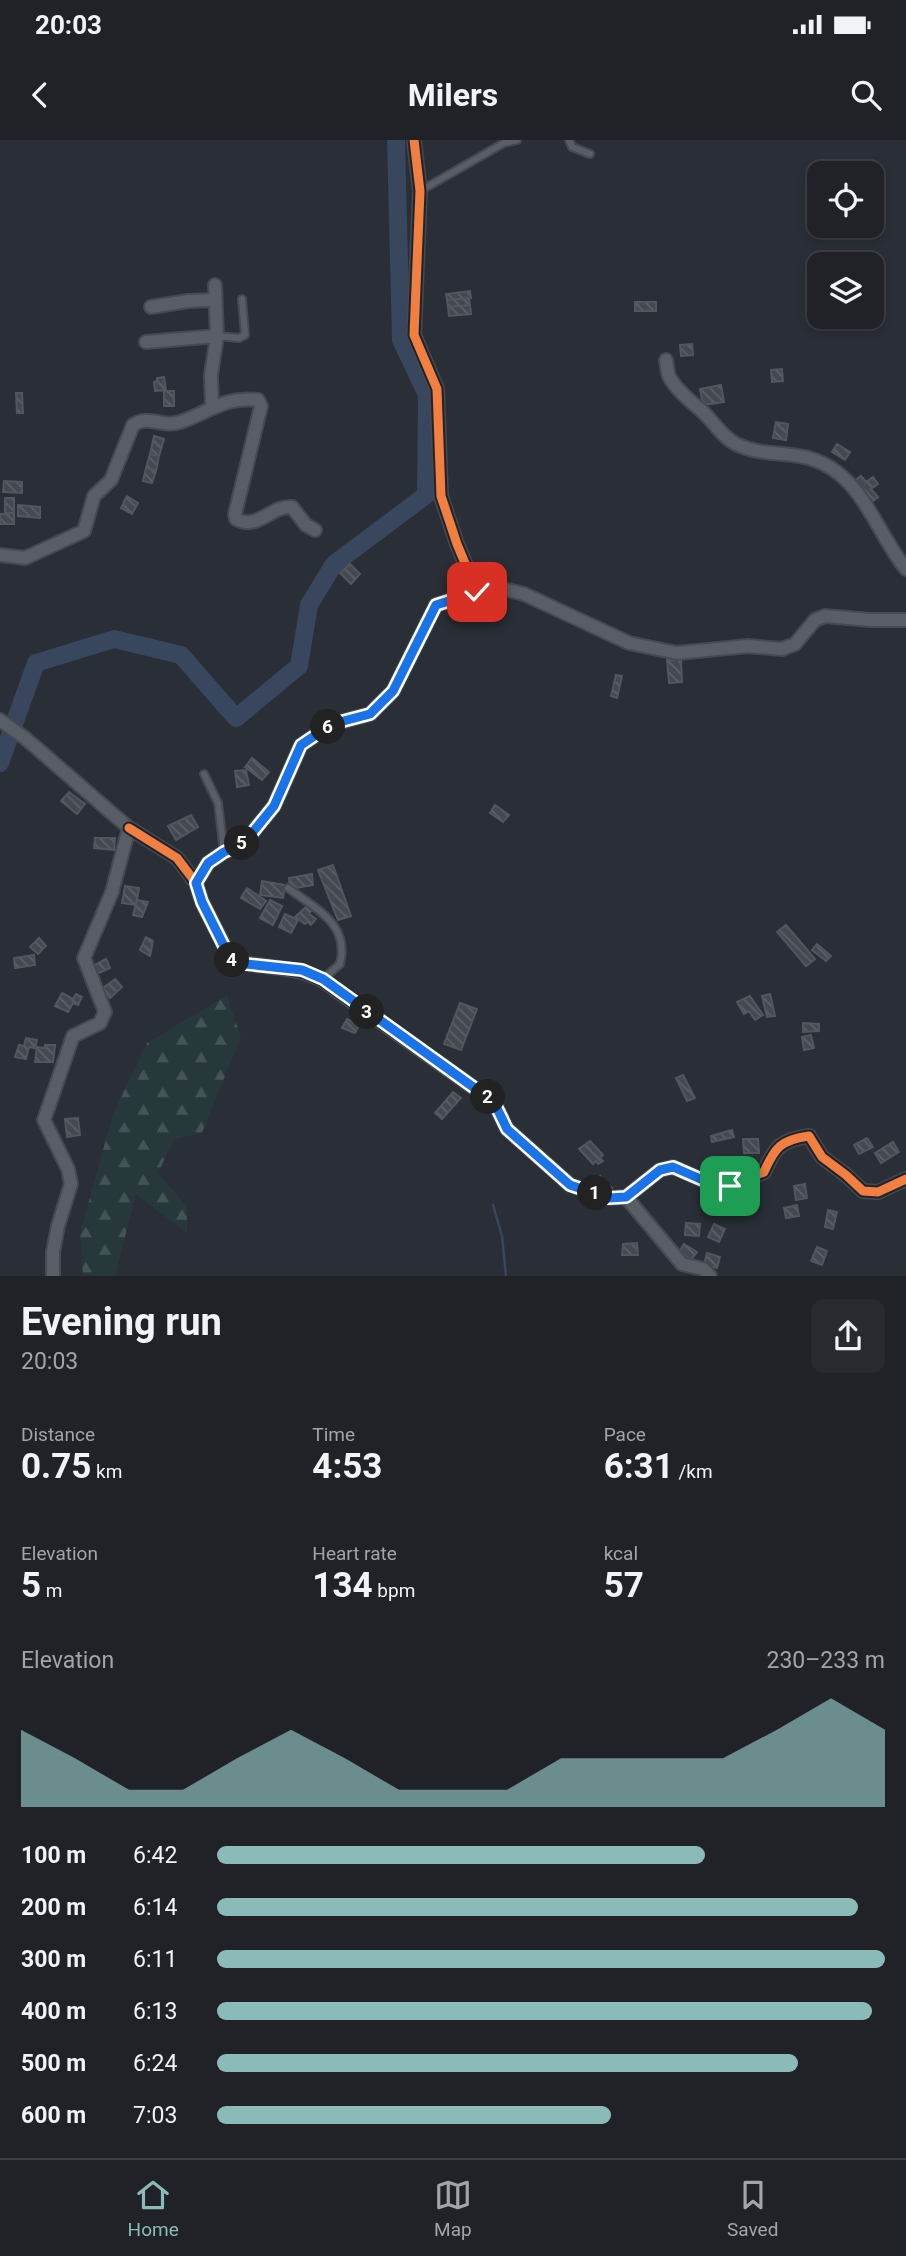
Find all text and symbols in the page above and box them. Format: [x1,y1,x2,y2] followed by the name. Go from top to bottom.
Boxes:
[35,10,102,40] text: 20:03
[21,76,59,114] icon: back
[408,76,498,114] text: Milers
[847,76,885,114] icon: search
[807,161,884,329] map controls
[807,161,884,238] button: locate
[807,252,884,329] button: layers
[447,562,507,622] pin
[458,573,496,611] icon: check
[310,710,346,744] pin: 6
[322,715,333,738] text: 6
[224,826,260,860] pin: 5
[236,831,247,854] text: 5
[215,942,250,978] pin: 4
[226,948,237,971] text: 4
[350,994,384,1030] pin: 3
[361,1000,372,1023] text: 3
[470,1080,505,1114] pin: 2
[482,1085,493,1108] text: 2
[700,1156,760,1216] pin
[711,1167,749,1205] icon: arrive
[578,1176,612,1210] pin: 1
[589,1181,600,1204] text: 1
[811,1299,885,1373] button: share
[21,1300,222,1344] text: Evening run
[21,1348,78,1375] text: 20:03
[21,1423,95,1446] text: Distance
[312,1423,355,1446] text: Time
[604,1423,646,1446] text: Pace
[21,1446,91,1487] text: 0.75
[312,1446,382,1487] text: 4:53
[604,1446,674,1487] text: 6:31
[91,1460,122,1483] text: km
[674,1460,713,1483] text: /km
[21,1542,98,1565] text: Elevation
[312,1542,397,1565] text: Heart rate
[604,1542,638,1565] text: kcal
[21,1565,41,1606] text: 5
[312,1565,373,1606] text: 134
[604,1565,644,1606] text: 57
[41,1579,62,1602] text: m
[373,1579,415,1602] text: bpm
[21,1647,114,1674] text: Elevation
[766,1647,885,1674] text: 230–233 m
[21,1842,86,1869] text: 100 m
[133,1842,177,1869] text: 6:42
[21,1894,86,1921] text: 200 m
[133,1894,177,1921] text: 6:14
[21,1946,86,1973] text: 300 m
[133,1946,177,1973] text: 6:11
[21,1998,86,2025] text: 400 m
[133,1998,177,2025] text: 6:13
[21,2050,86,2077] text: 500 m
[133,2050,177,2077] text: 6:24
[21,2102,86,2129] text: 600 m
[133,2102,177,2129] text: 7:03
[128,2176,179,2241] tab: Home
[434,2176,472,2241] tab: Map
[727,2176,778,2241] tab: Saved

